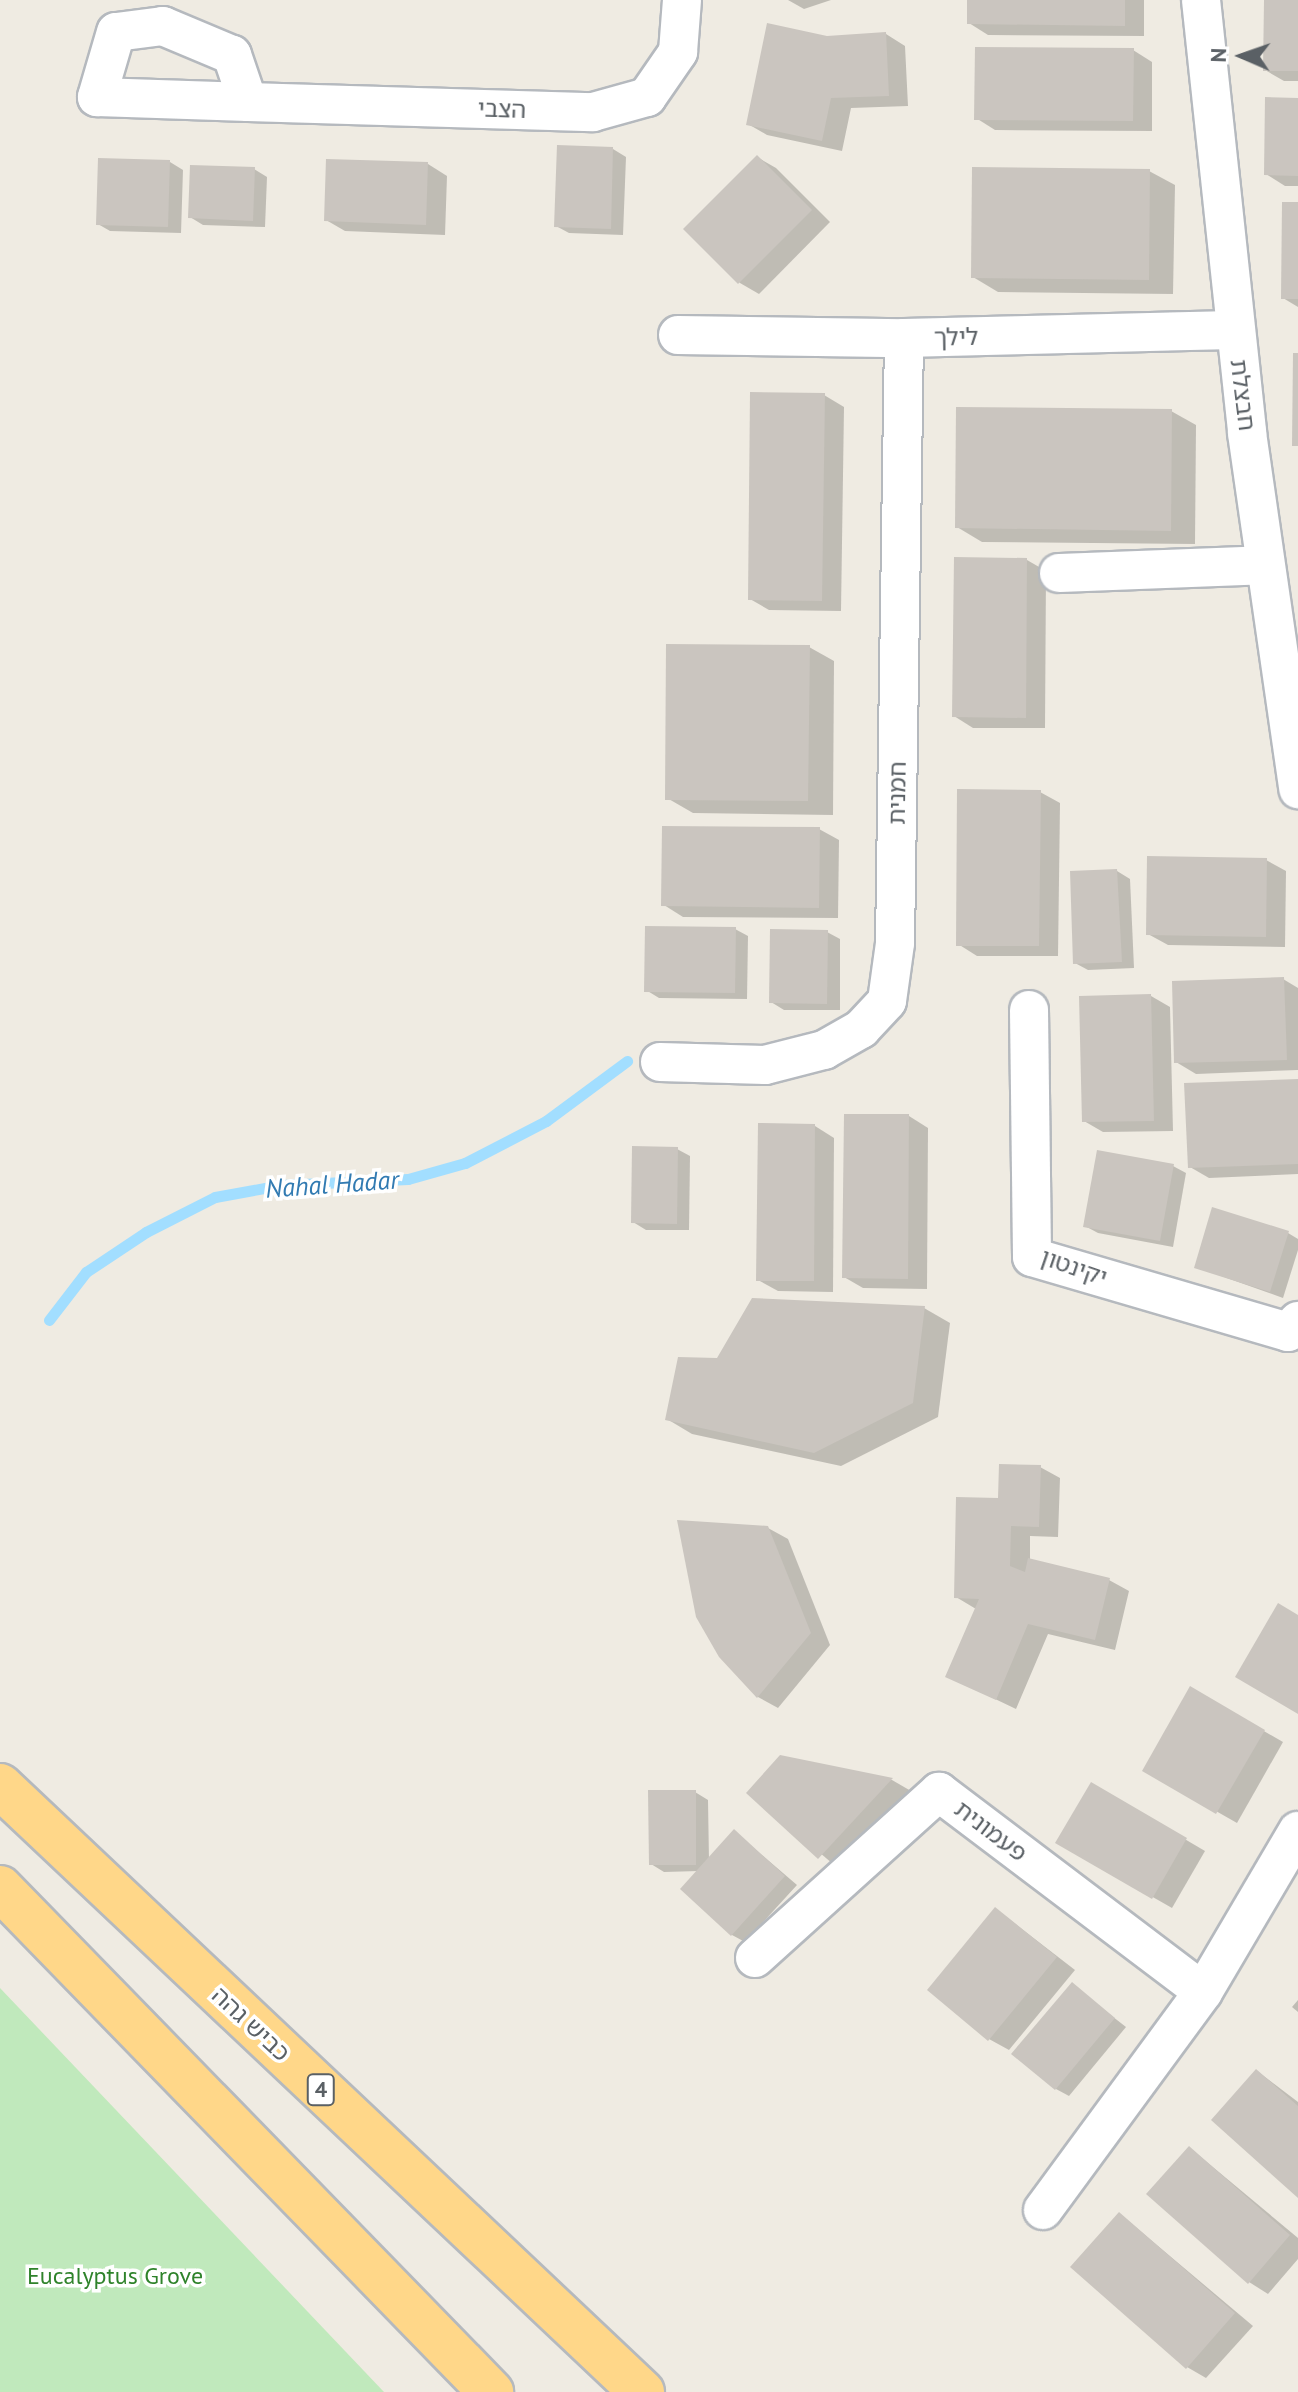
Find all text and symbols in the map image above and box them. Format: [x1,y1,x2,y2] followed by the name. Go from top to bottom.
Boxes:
[1202,16,1282,96] north arrow
[1204,47,1232,63] text: N
[477,94,527,124] street label: הצבי
[934,322,978,352] street label: לילך
[1224,358,1262,432] street label: חבצלת
[882,761,912,825] street label: חמנית
[264,1164,400,1204] water label: Nahal Hadar
[1037,1242,1111,1292] street label: יקינטון
[949,1794,1033,1868] street label: פעמונית
[206,1981,296,2067] street label: כביש גהה
[305,2072,337,2108] road number: 4
[27,2262,203,2290] park label: Eucalyptus Grove

